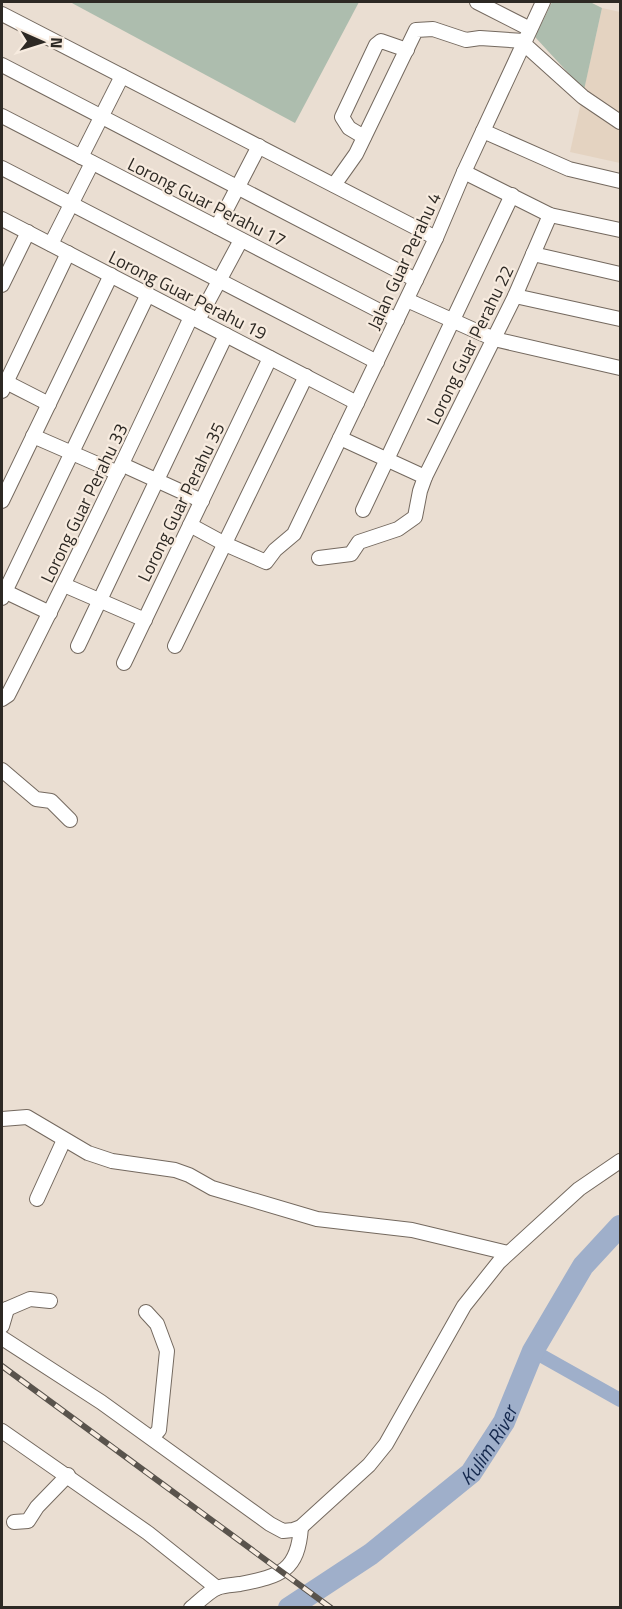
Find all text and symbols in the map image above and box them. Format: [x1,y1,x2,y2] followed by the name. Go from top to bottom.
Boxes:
[12,12,72,72] north arrow
[45,37,69,49] text: N
[123,150,291,254] street label: Lorong Guar Perahu 17
[360,188,448,334] street label: Jalan Guar Perahu 4
[104,243,272,347] street label: Lorong Guar Perahu 19
[420,261,520,429] street label: Lorong Guar Perahu 22
[131,418,231,586] street label: Lorong Guar Perahu 35
[34,419,134,587] street label: Lorong Guar Perahu 33
[453,1398,526,1492] water label: Kulim River

